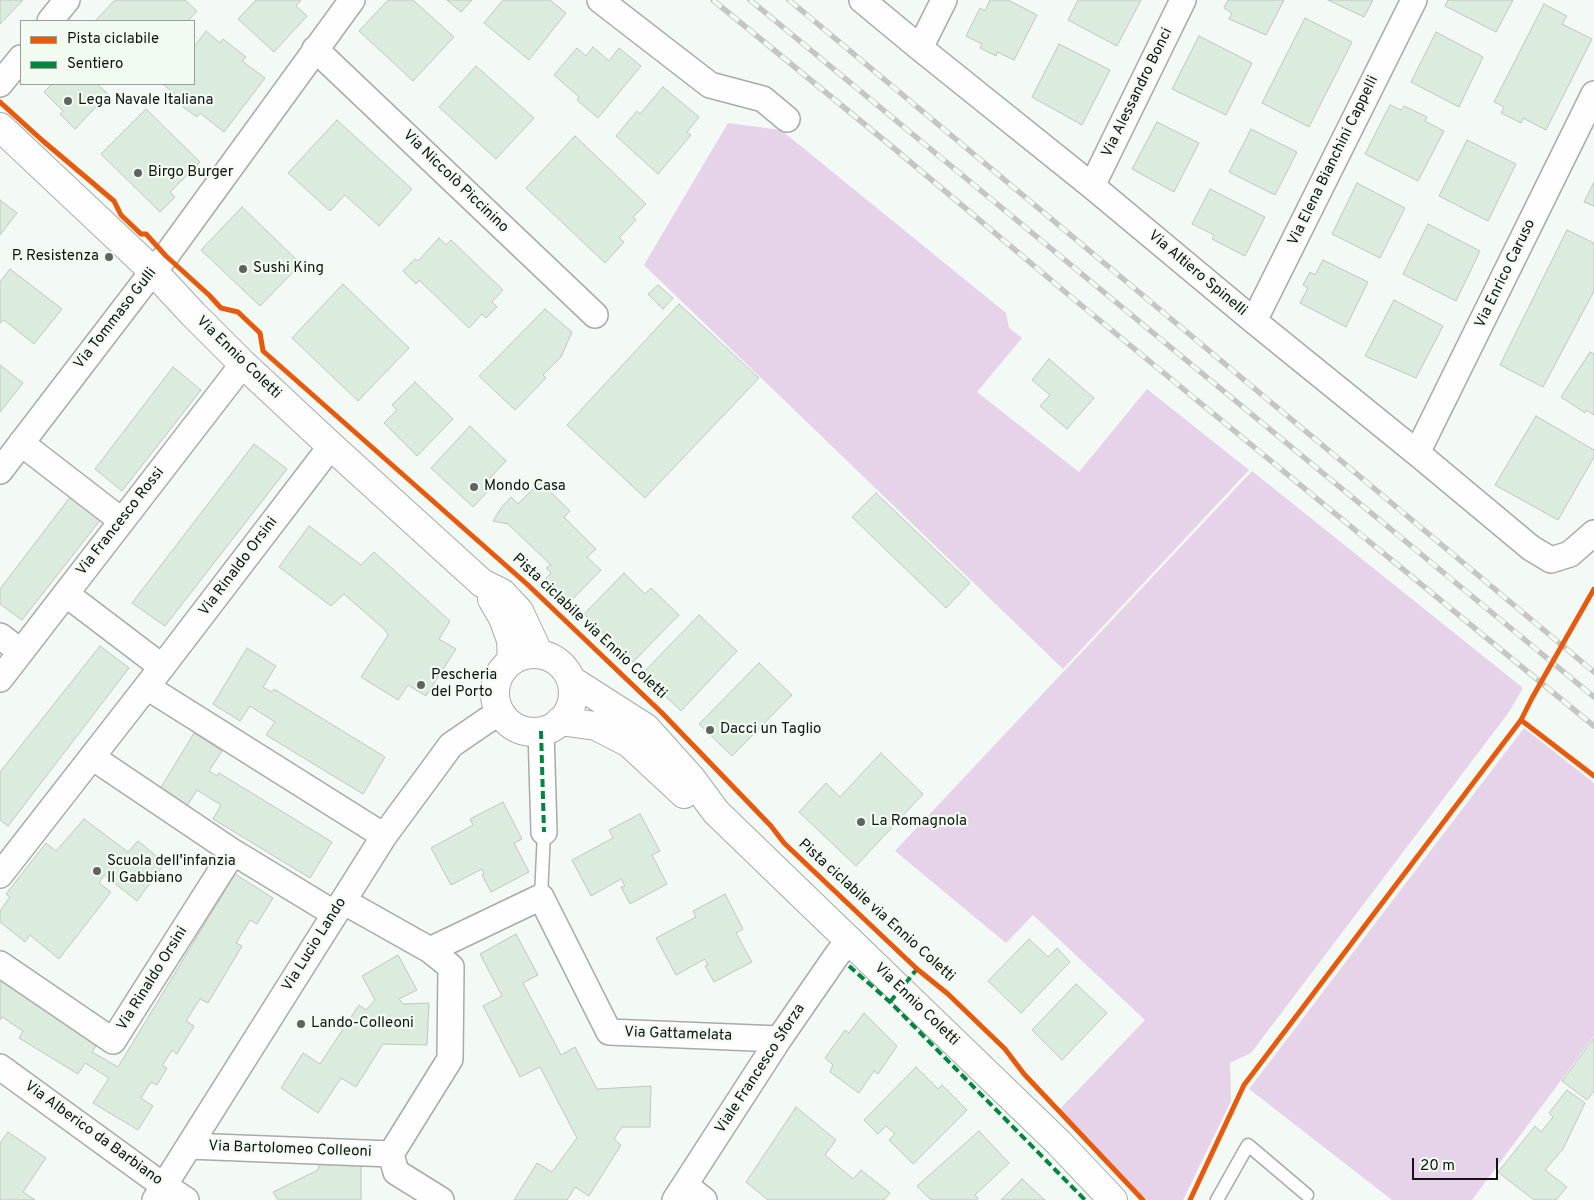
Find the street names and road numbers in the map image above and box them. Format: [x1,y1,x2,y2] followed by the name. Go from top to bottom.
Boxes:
[1099,25,1177,161] street label: Via Alessandro Bonci
[1285,73,1383,249] street label: Via Elena Bianchini Cappelli
[398,127,512,237] street label: Via Niccolò Piccinino
[1472,217,1540,331] street label: Via Enrico Caruso
[1144,227,1250,321] street label: Via Altiero Spinelli
[71,265,161,373] street label: Via Tommaso Gulli
[192,313,284,403] street label: Via Ennio Coletti
[73,464,169,580] street label: Via Francesco Rossi
[196,514,282,620] street label: Via Rinaldo Orsini
[508,551,670,703] street label: Pista ciclabile via Ennio Coletti
[794,836,958,986] street label: Pista ciclabile via Ennio Coletti
[279,895,351,995] street label: Via Lucio Lando
[114,924,192,1034] street label: Via Rinaldo Orsini
[870,960,962,1050] street label: Via Ennio Coletti
[712,1001,810,1137] street label: Viale Francesco Sforza
[624,1024,732,1046] street label: Via Gattamelata
[21,1078,165,1190] street label: Via Alberico da Barbiano
[208,1138,372,1162] street label: Via Bartolomeo Colleoni

